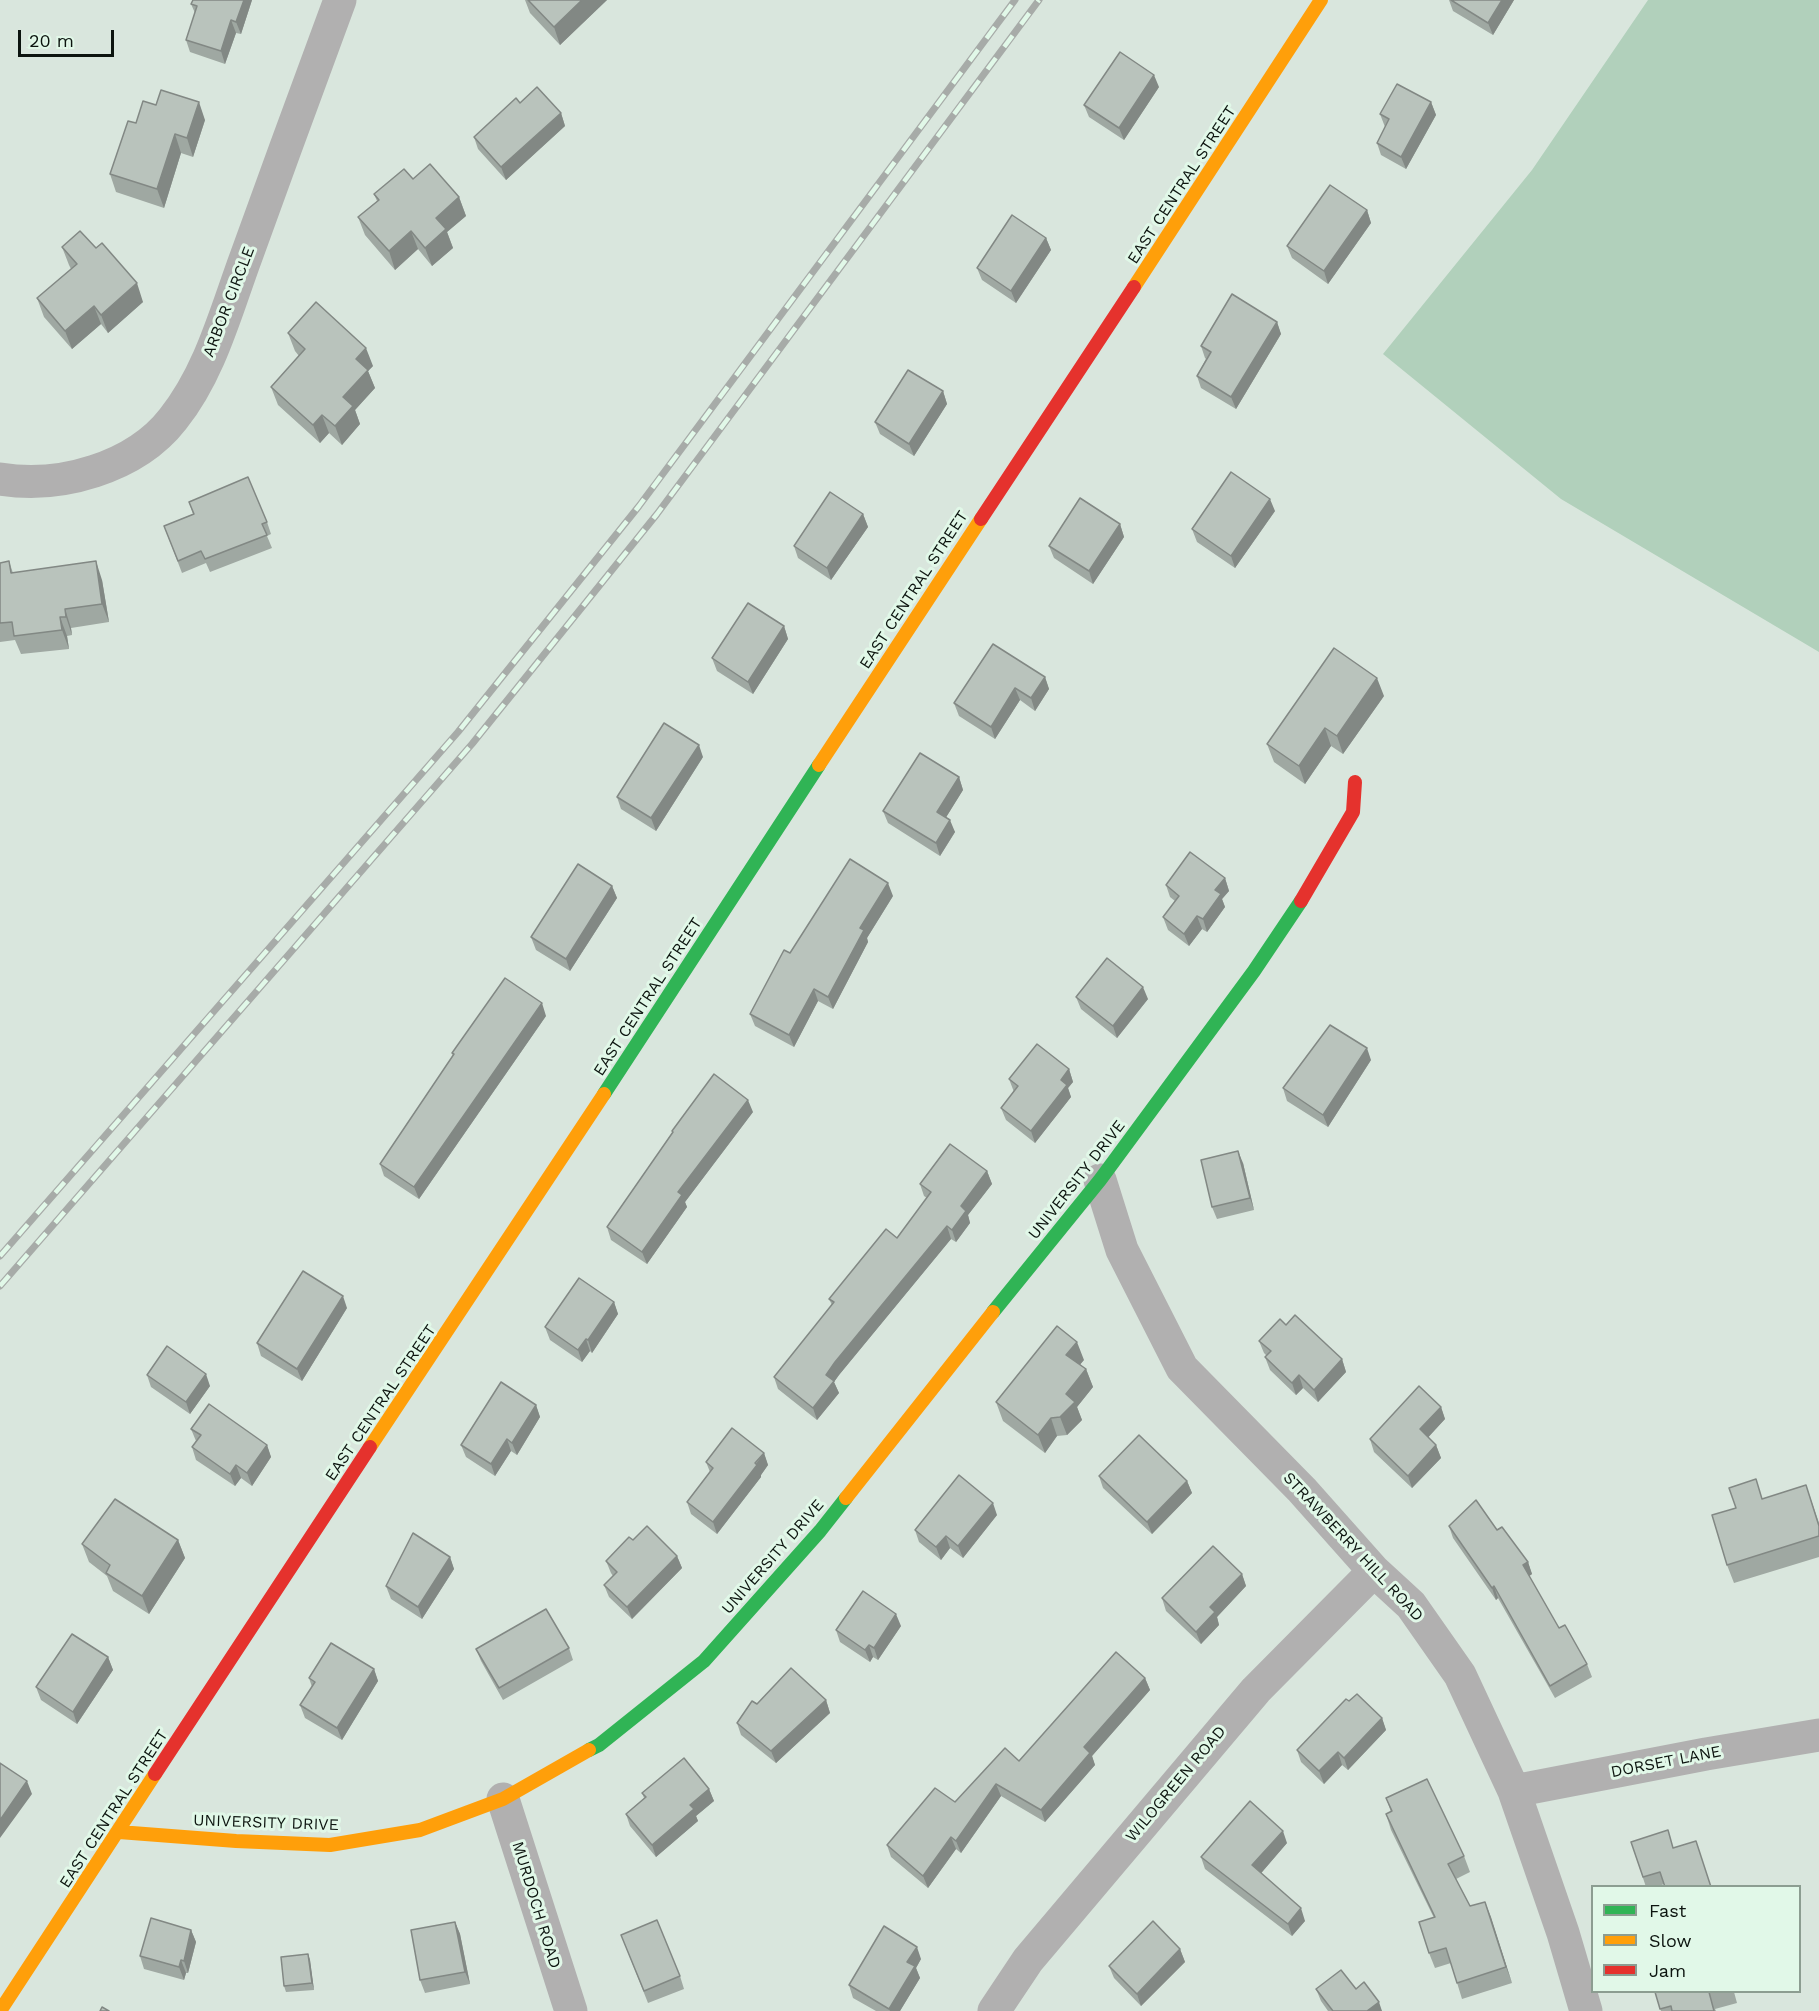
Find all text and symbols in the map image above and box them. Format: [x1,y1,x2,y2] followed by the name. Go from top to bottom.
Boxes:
[21,18,117,56] scale bar
[29,30,74,51] text: 20 m
[1124,102,1240,268] street label: EAST CENTRAL STREET
[199,244,259,360] street label: ARBOR CIRCLE
[856,507,972,673] street label: EAST CENTRAL STREET
[590,914,706,1080] street label: EAST CENTRAL STREET
[1025,1117,1129,1243] street label: UNIVERSITY DRIVE
[321,1321,441,1485] street label: EAST CENTRAL STREET
[1279,1468,1427,1626] street label: STRAWBERRY HILL ROAD
[718,1496,828,1618] street label: UNIVERSITY DRIVE
[1122,1722,1230,1846] street label: WILOGREEN ROAD
[56,1726,172,1892] street label: EAST CENTRAL STREET
[1609,1742,1723,1782] street label: DORSET LANE
[193,1811,339,1835] street label: UNIVERSITY DRIVE
[508,1839,564,1971] street label: MURDOCH ROAD
[1591,1885,1801,1993] legend
[1649,1900,1686,1921] text: Fast
[1649,1930,1692,1951] text: Slow
[1649,1960,1686,1981] text: Jam

